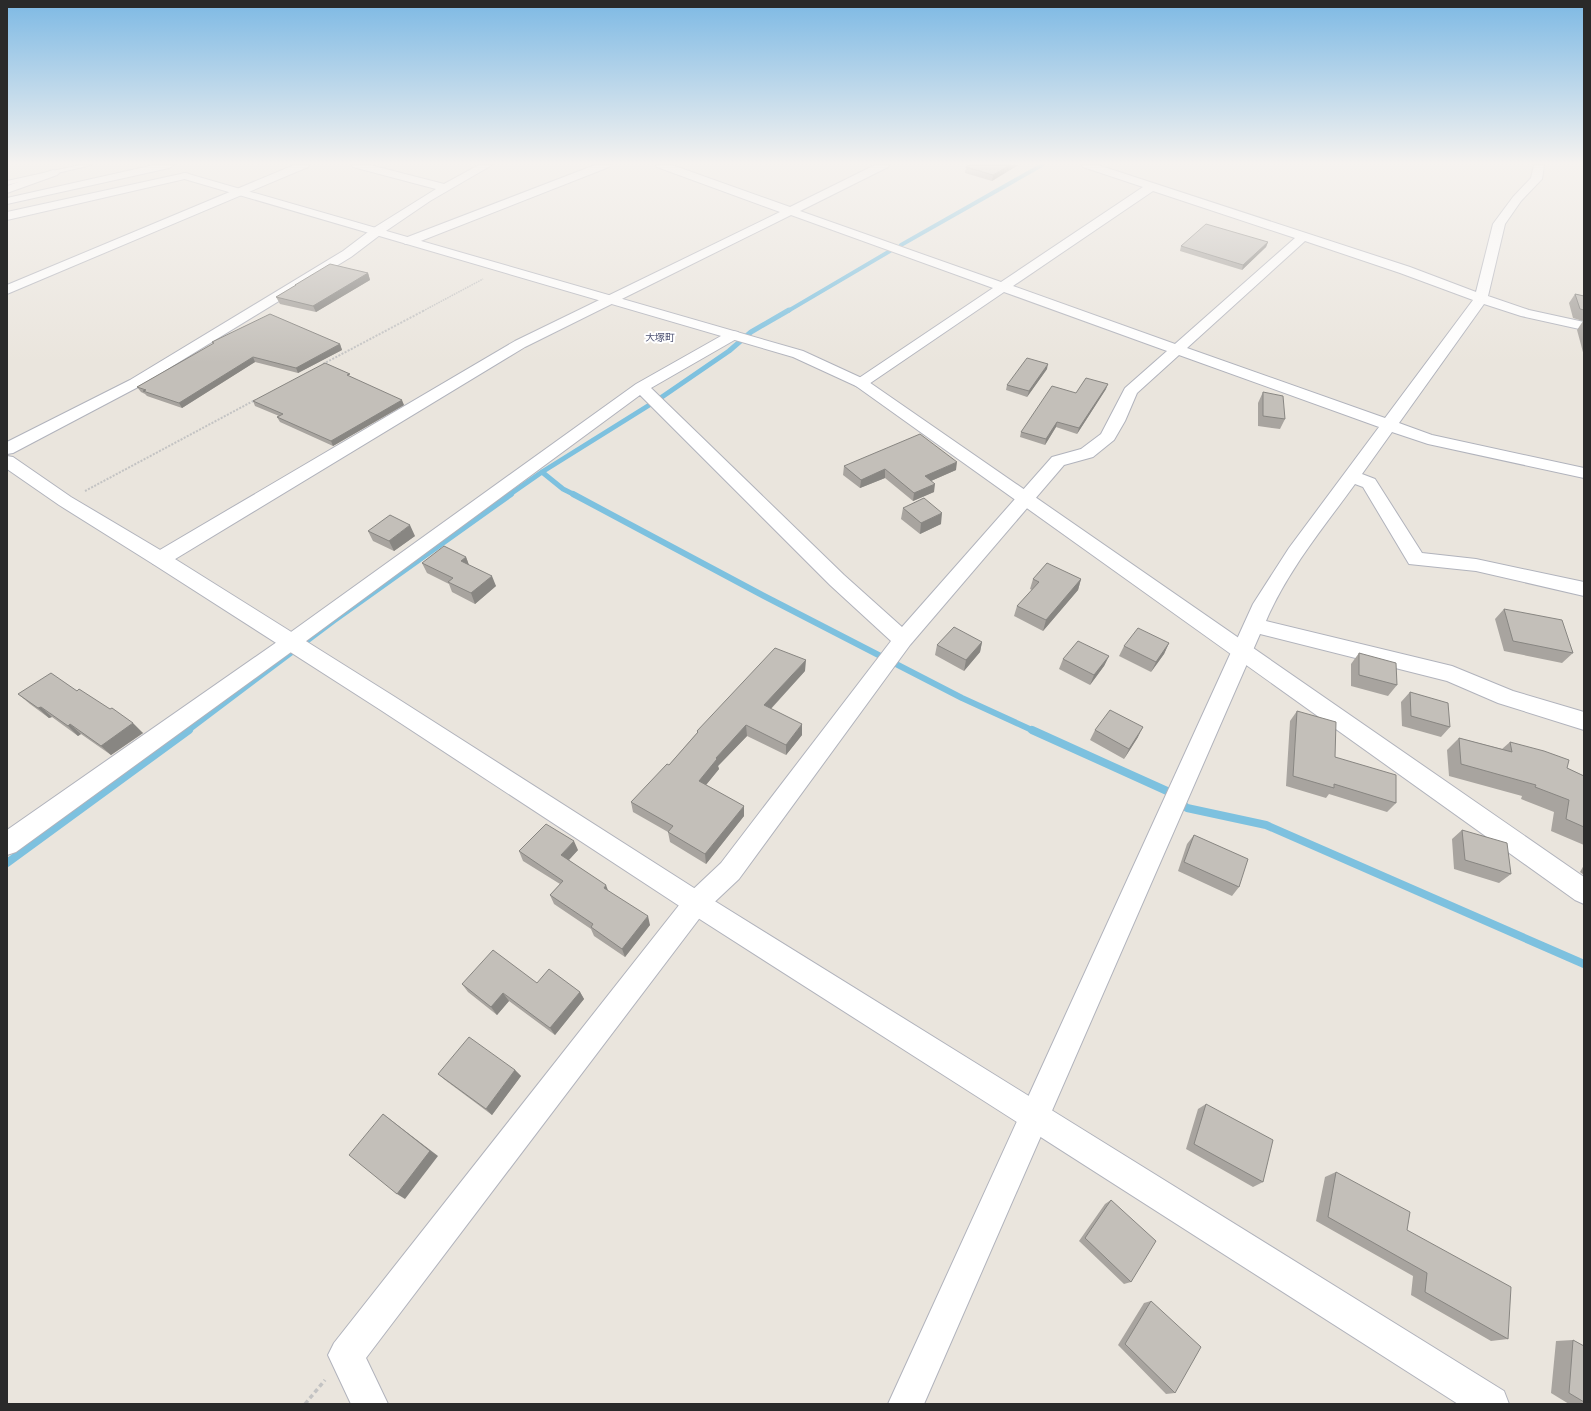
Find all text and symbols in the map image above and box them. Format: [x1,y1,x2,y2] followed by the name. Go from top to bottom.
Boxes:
[645,332,675,344] district label: 大塚町

